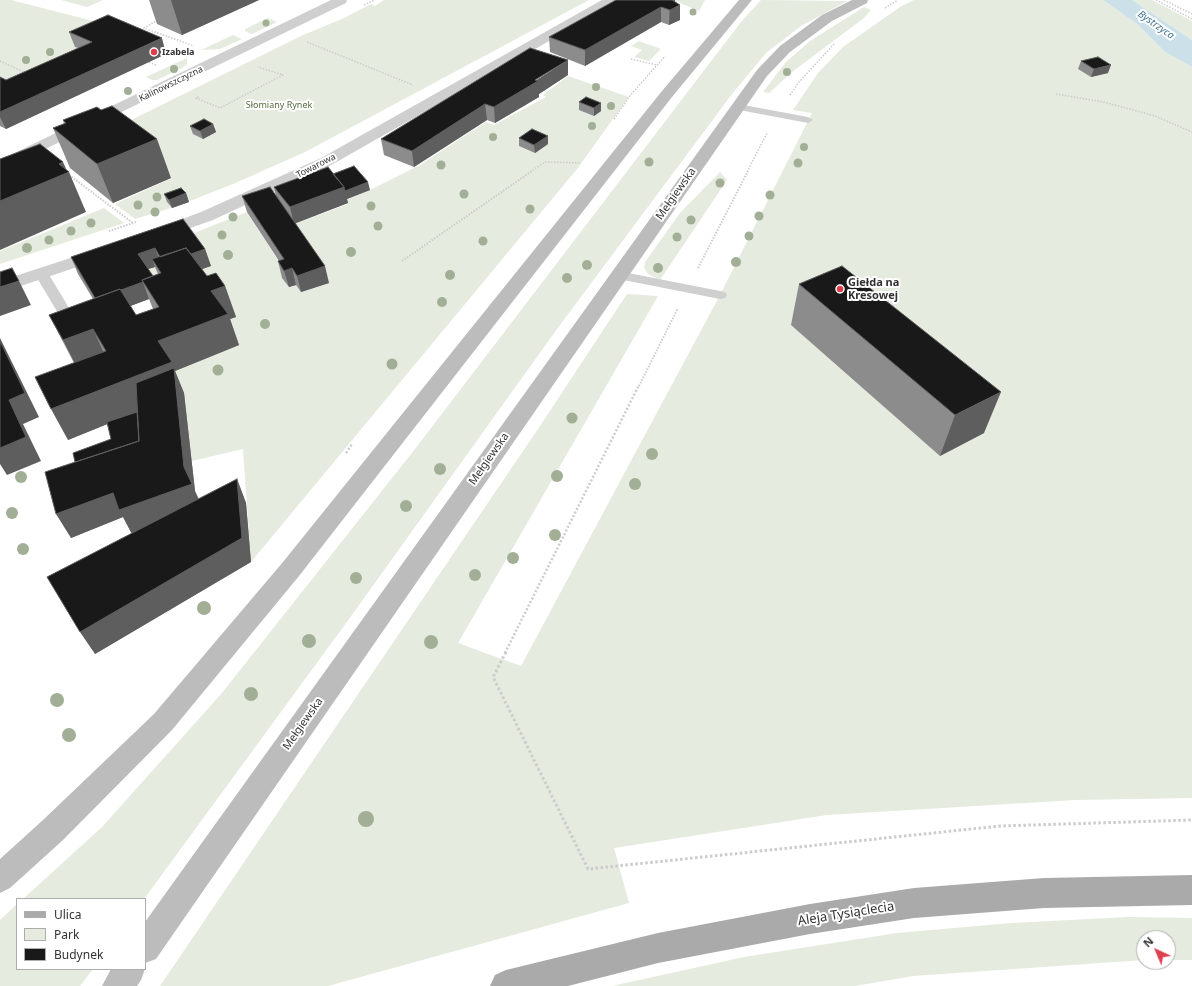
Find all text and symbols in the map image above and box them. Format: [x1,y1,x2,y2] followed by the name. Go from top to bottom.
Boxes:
[1136,8,1176,42] water label: Bystrzyca
[149,47,159,57] marker: Izabela
[162,47,194,57] place label: Izabela
[137,64,205,104] street label: Kalinowszczyzna
[246,100,312,110] park label: Słomiany Rynek
[295,151,337,181] street label: Towarowa
[653,165,699,223] street label: Mełgiewska
[848,276,899,302] place label: Giełda na Kresowej
[835,284,845,294] marker: Giełda na Kresowej
[466,430,512,488] street label: Mełgiewska
[280,695,326,753] street label: Mełgiewska
[16,898,146,970] legend
[797,899,895,929] street label: Aleja Tysiąclecia
[54,906,81,923] text: Ulica
[54,926,79,943] text: Park
[1136,930,1176,970] north arrow
[1140,933,1156,950] text: N
[54,946,103,963] text: Budynek

